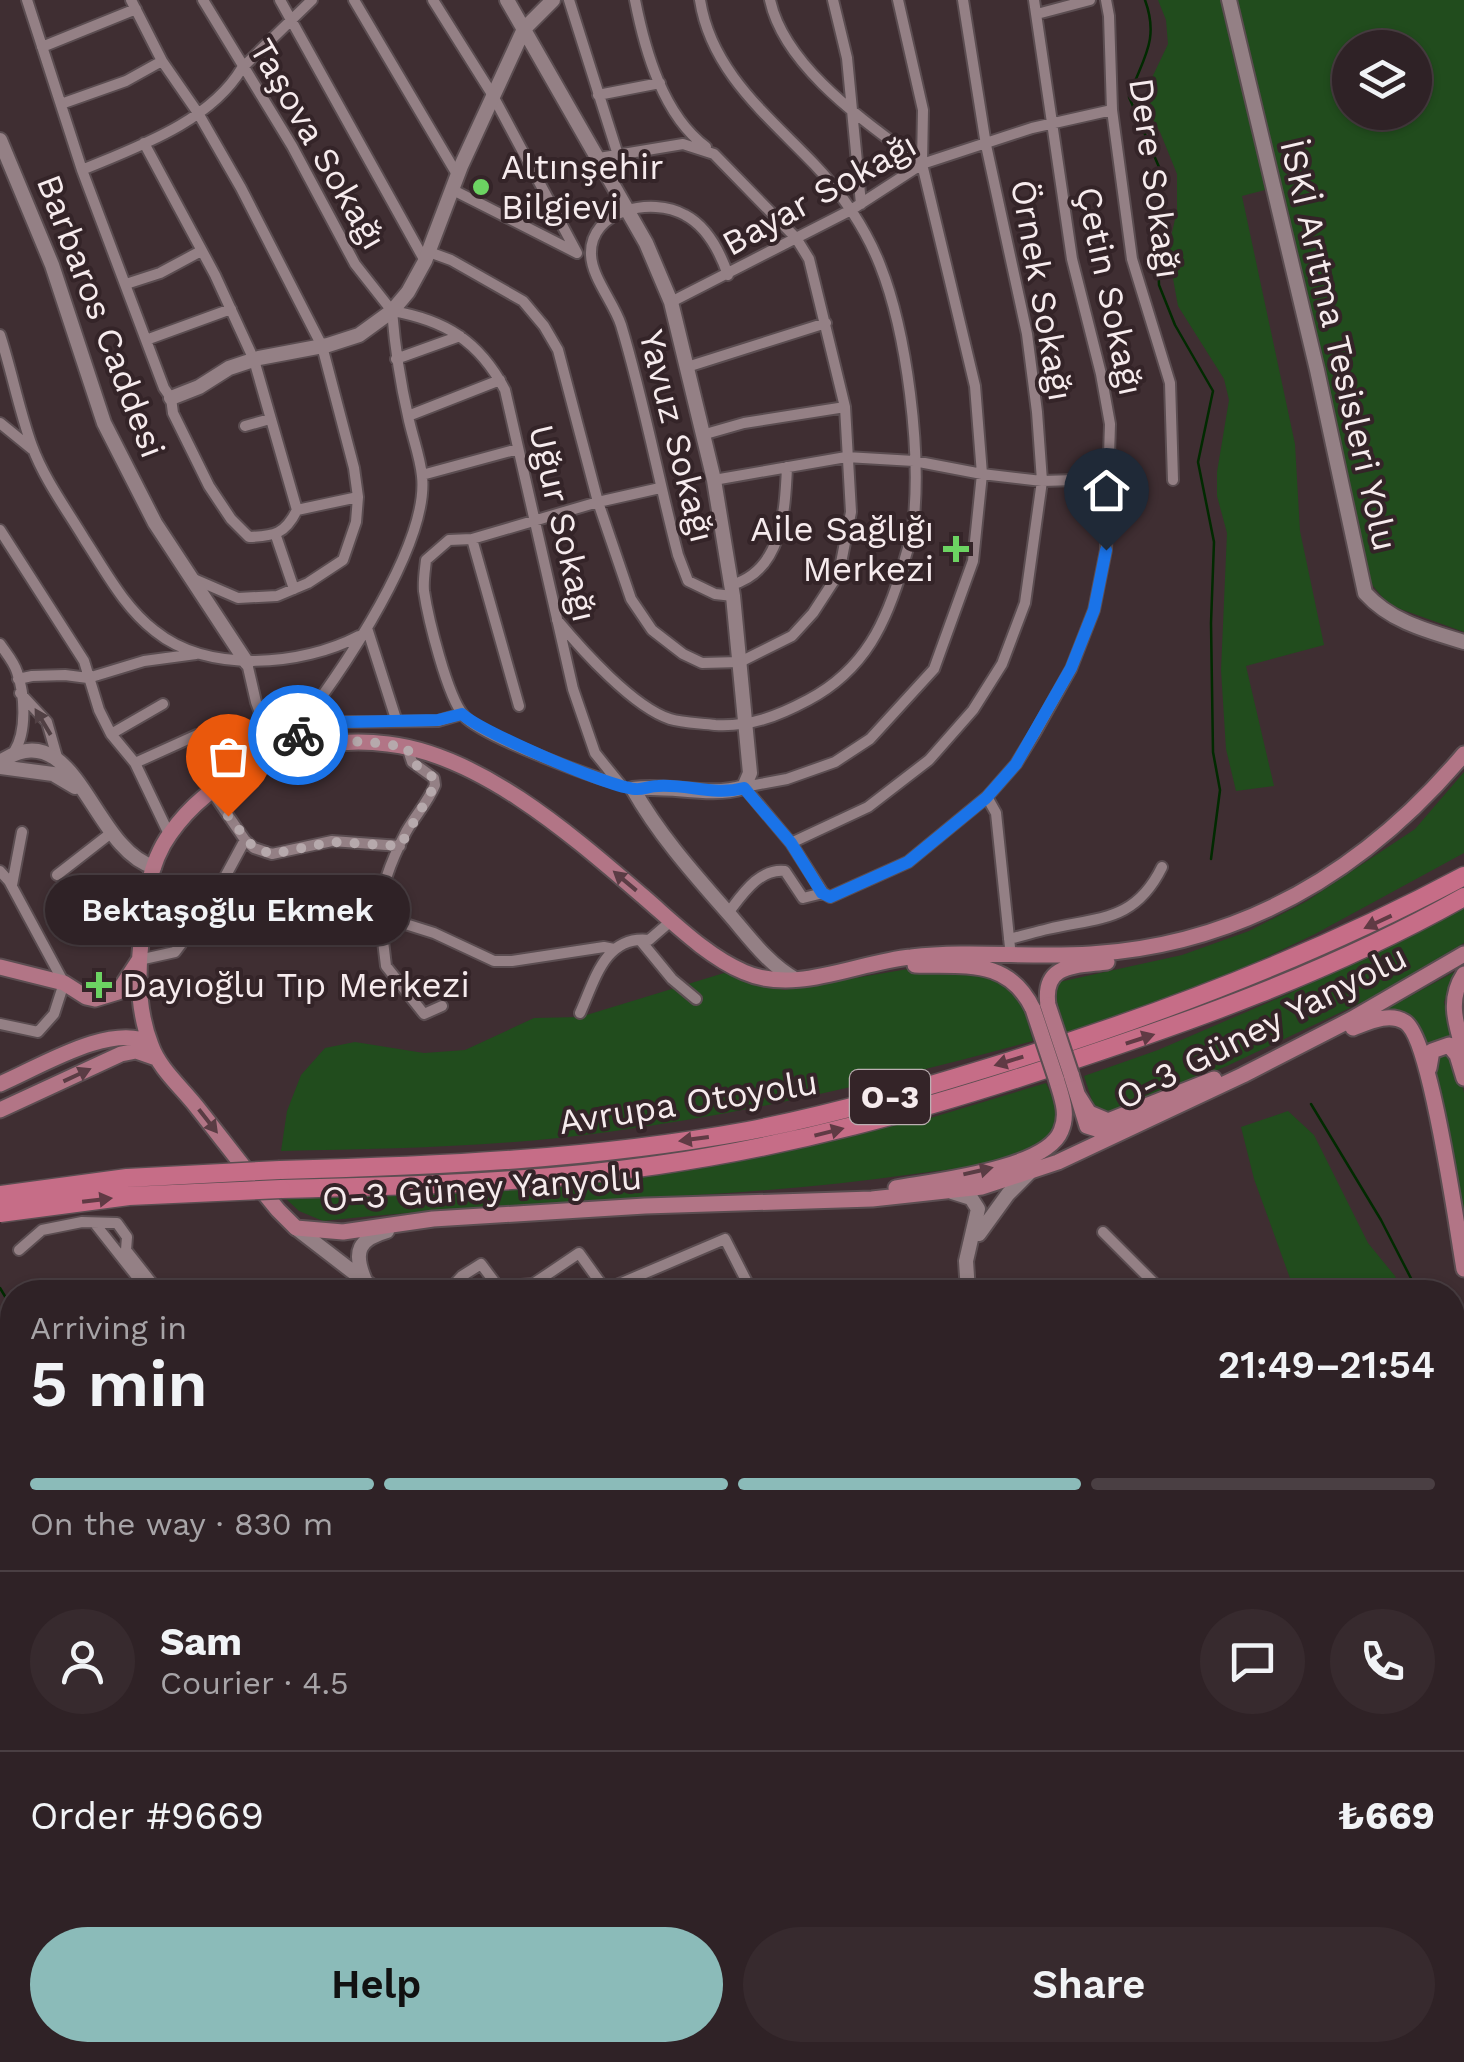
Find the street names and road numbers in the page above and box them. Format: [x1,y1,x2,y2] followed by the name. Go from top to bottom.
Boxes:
[241,31,395,257] street label: Taşova Sokağı
[1120,75,1190,281] street label: Dere Sokağı
[715,123,923,265] street label: Bayar Sokağı
[1271,135,1407,555] street label: İSKİ Arıtma Tesisleri Yolu
[28,169,174,463] street label: Barbaros Caddesi
[1002,176,1082,404] street label: Örnek Sokağı
[1067,183,1153,399] street label: Çetin Sokağı
[630,326,724,546] street label: Yavuz Sokağı
[520,420,606,626] street label: Uğur Sokağı
[1109,935,1413,1119] street label: O-3 Güney Yanyolu
[556,1061,820,1143] street label: Avrupa Otoyolu
[850,1070,930,1124] road number: O-3
[321,1156,643,1220] street label: O-3 Güney Yanyolu

